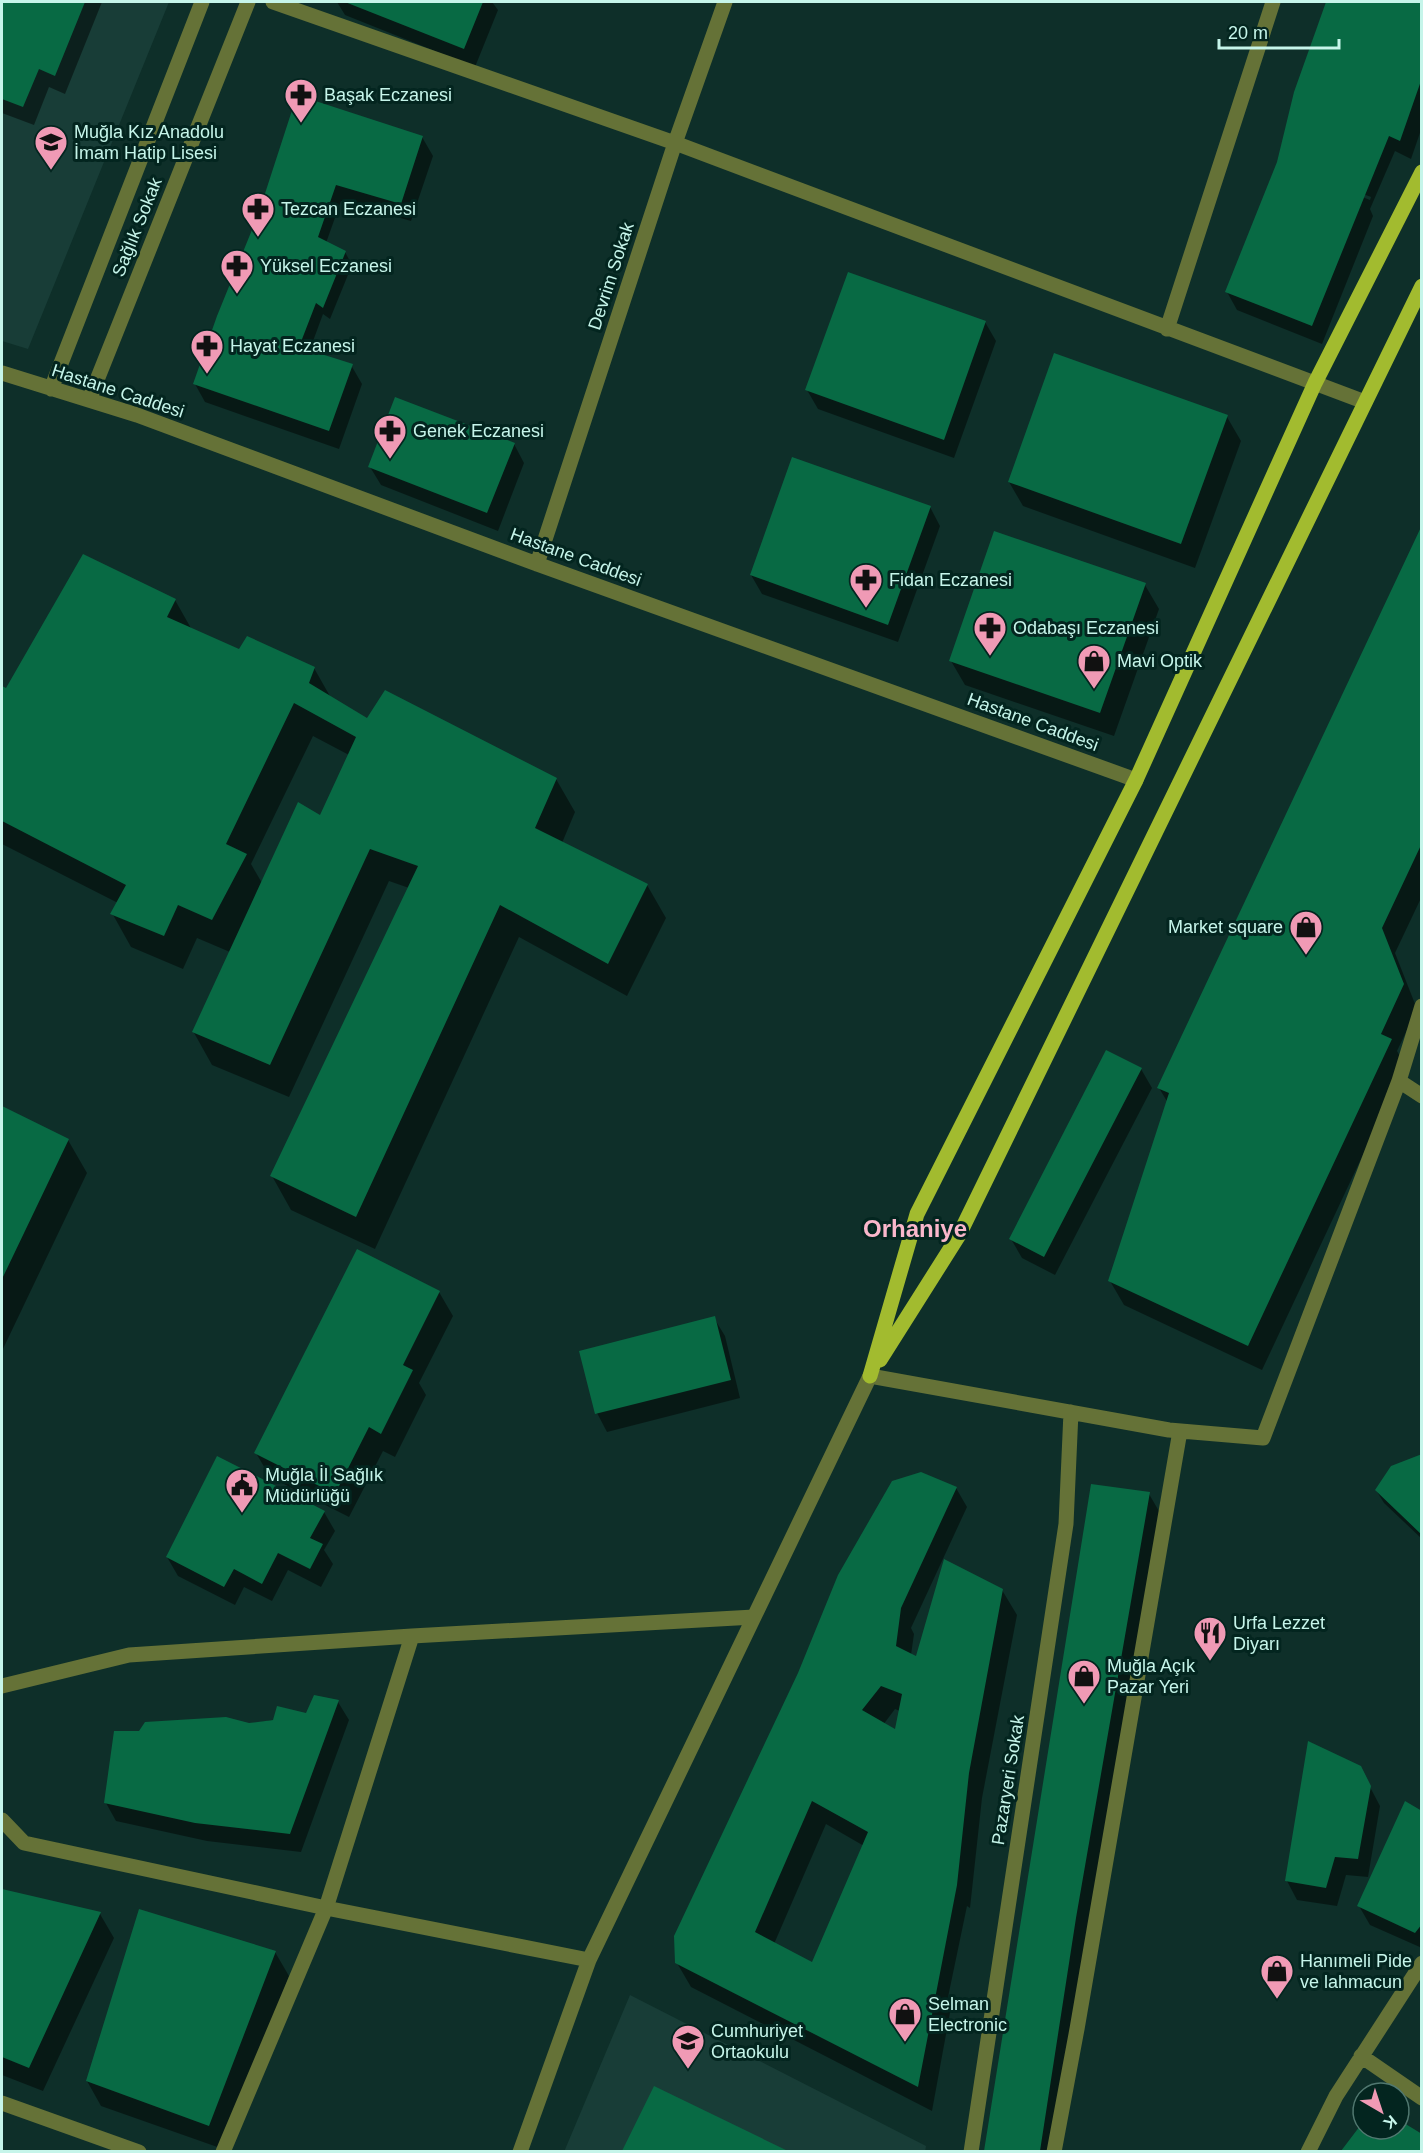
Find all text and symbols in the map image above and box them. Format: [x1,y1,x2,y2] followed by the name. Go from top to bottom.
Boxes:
[1219,12,1339,50] scale bar
[1228,23,1268,43] text: 20 m
[283,77,319,124] pharmacy icon: Başak Eczanesi
[324,85,452,105] place label: Başak Eczanesi
[74,122,224,163] place label: Muğla Kız Anadolu İmam Hatip Lisesi
[33,124,69,171] school or university icon: Muğla Kız Anadolu İmam Hatip Lisesi
[108,174,166,279] street label: Sağlık Sokak
[240,191,276,238] pharmacy icon: Tezcan Eczanesi
[281,199,416,219] place label: Tezcan Eczanesi
[584,219,638,332] street label: Devrim Sokak
[219,248,255,295] pharmacy icon: Yüksel Eczanesi
[260,256,392,276] place label: Yüksel Eczanesi
[189,328,225,375] pharmacy icon: Hayat Eczanesi
[230,336,355,356] place label: Hayat Eczanesi
[49,360,187,422] street label: Hastane Caddesi
[372,413,408,460] pharmacy icon: Genek Eczanesi
[413,421,544,441] place label: Genek Eczanesi
[508,524,644,590] street label: Hastane Caddesi
[848,562,884,609] pharmacy icon: Fidan Eczanesi
[889,570,1012,590] place label: Fidan Eczanesi
[972,610,1008,657] pharmacy icon: Odabaşı Eczanesi
[1013,618,1159,638] place label: Odabaşı Eczanesi
[1076,643,1112,690] shop icon: Mavi Optik
[1117,651,1203,671] place label: Mavi Optik
[965,689,1101,755] street label: Hastane Caddesi
[1288,909,1324,956] shop icon: Market square
[1168,917,1283,937] place label: Market square
[863,1215,967,1242] district label: Orhaniye
[265,1465,384,1506] place label: Muğla İl Sağlık Müdürlüğü
[224,1467,260,1514] public building icon: Muğla İl Sağlık Müdürlüğü
[1233,1613,1325,1654] place label: Urfa Lezzet Diyarı
[1192,1615,1228,1662] restaurant icon: Urfa Lezzet Diyarı
[1107,1656,1196,1697] place label: Muğla Açık Pazar Yeri
[1066,1658,1102,1705] shop icon: Muğla Açık Pazar Yeri
[988,1713,1028,1846] street label: Pazaryeri Sokak
[1300,1951,1412,1992] place label: Hanımeli Pide ve lahmacun
[1259,1953,1295,2000] shop icon: Hanımeli Pide ve lahmacun
[928,1994,1007,2035] place label: Selman Electronic
[887,1996,923,2043] shop icon: Selman Electronic
[711,2021,803,2062] place label: Cumhuriyet Ortaokulu
[670,2023,706,2070] school or university icon: Cumhuriyet Ortaokulu
[1351,2081,1411,2141] north arrow
[1380,2112,1400,2133] text: K

